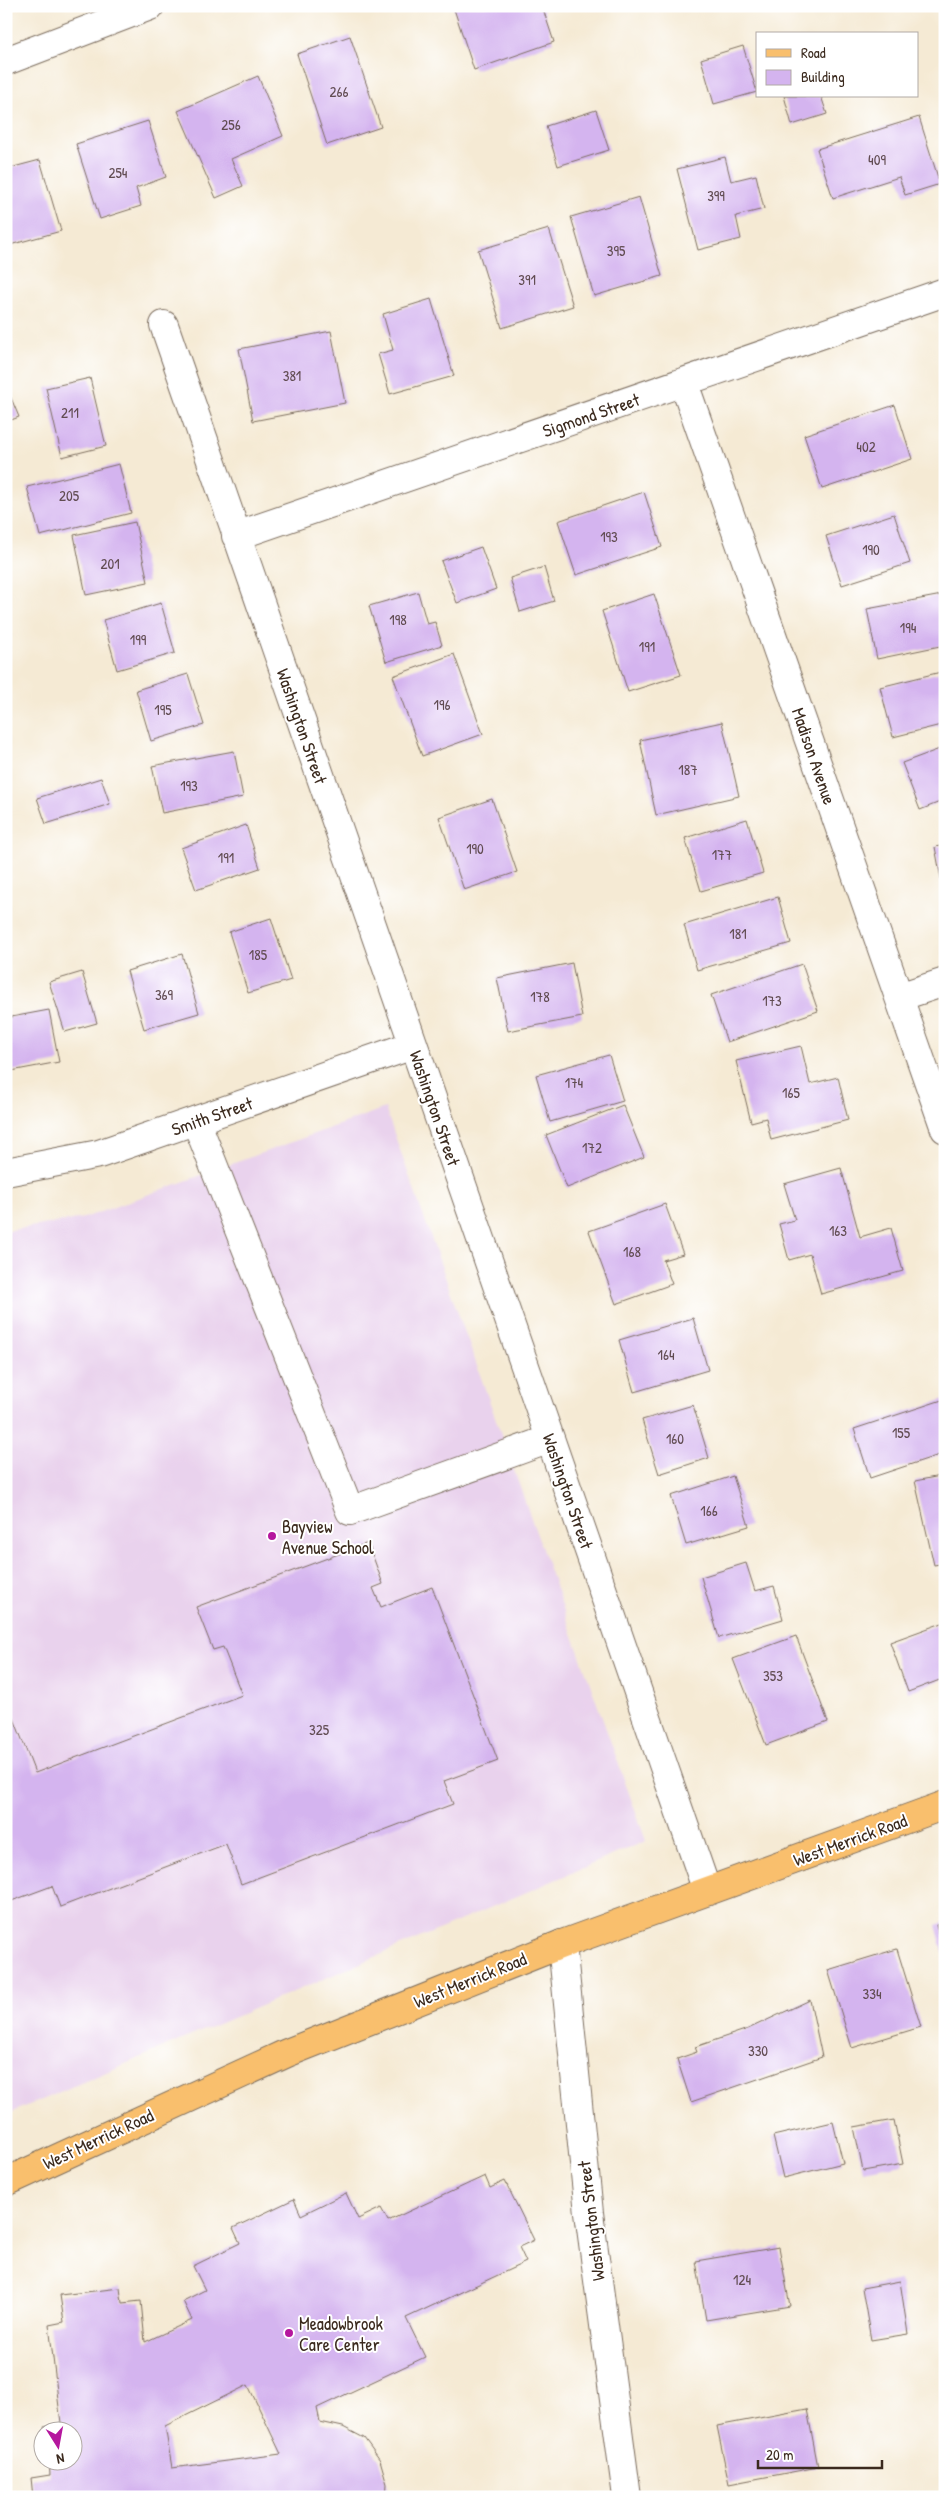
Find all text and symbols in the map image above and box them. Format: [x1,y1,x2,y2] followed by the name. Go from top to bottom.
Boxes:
[756,32,918,98] legend
[801,42,826,63] text: Road
[801,66,845,87] text: Building
[330,81,349,102] house number: 266
[221,114,241,135] house number: 256
[868,149,886,170] house number: 409
[109,162,128,183] house number: 254
[707,185,725,206] house number: 399
[607,240,626,261] house number: 395
[518,269,536,290] house number: 391
[283,365,301,386] house number: 381
[539,386,644,443] street label: Sigmond Street
[61,402,79,423] house number: 211
[856,436,876,457] house number: 402
[59,485,80,506] house number: 205
[600,526,618,547] house number: 193
[862,539,880,560] house number: 190
[100,553,120,574] house number: 201
[389,609,407,630] house number: 198
[900,617,917,638] house number: 194
[130,629,147,650] house number: 199
[639,636,655,657] house number: 191
[271,665,334,788] street label: Washington Street
[434,694,450,715] house number: 196
[154,699,172,720] house number: 195
[786,704,842,808] street label: Madison Avenue
[678,759,698,780] house number: 187
[180,775,198,796] house number: 193
[466,838,484,859] house number: 190
[712,844,732,865] house number: 177
[218,847,234,868] house number: 191
[729,923,747,944] house number: 181
[249,944,268,965] house number: 185
[155,984,174,1005] house number: 369
[530,986,550,1007] house number: 178
[762,990,782,1011] house number: 173
[404,1047,467,1170] street label: Washington Street
[565,1072,584,1093] house number: 174
[782,1082,801,1103] house number: 165
[168,1090,257,1142] street label: Smith Street
[582,1137,602,1158] house number: 172
[829,1220,847,1241] house number: 163
[623,1241,641,1262] house number: 168
[657,1344,675,1365] house number: 164
[892,1422,911,1443] house number: 155
[666,1428,684,1449] house number: 160
[537,1430,600,1553] street label: Washington Street
[700,1500,718,1521] house number: 166
[282,1514,374,1560] place label: Bayview Avenue School
[266,1530,278,1542] marker: Bayview Avenue School
[763,1665,783,1686] house number: 353
[309,1719,330,1740] house number: 325
[790,1808,910,1872] street label: West Merrick Road
[410,1946,530,2014] street label: West Merrick Road
[862,1983,882,2004] house number: 334
[748,2040,768,2061] house number: 330
[39,2102,157,2176] street label: West Merrick Road
[571,2159,611,2282] street label: Washington Street
[733,2269,751,2290] house number: 124
[299,2311,383,2357] place label: Meadowbrook Care Center
[283,2327,295,2339] marker: Meadowbrook Care Center
[32,2420,82,2470] north arrow
[758,2438,882,2470] scale bar
[766,2444,793,2465] text: 20 m
[55,2449,66,2469] text: N

